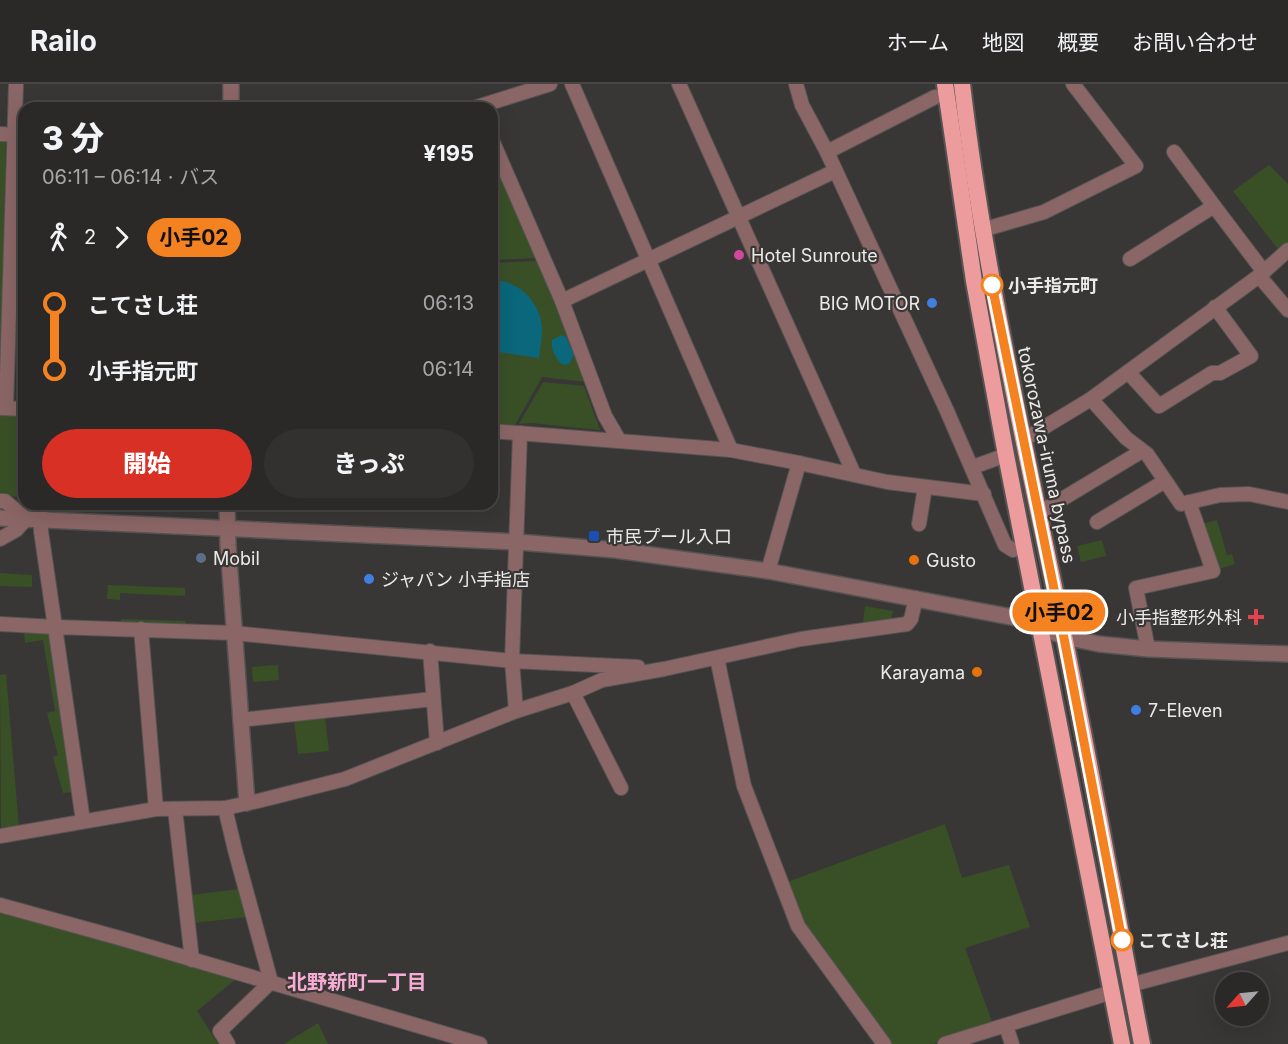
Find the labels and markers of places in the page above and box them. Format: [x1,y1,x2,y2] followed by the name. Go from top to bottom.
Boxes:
[751,245,878,266] place label: Hotel Sunroute
[732,248,746,262] marker: Hotel Sunroute
[981,274,1003,296] marker: 小手指元町
[1008,275,1098,296] place label: 小手指元町
[819,293,920,314] place label: BIG MOTOR
[925,296,939,310] marker: BIG MOTOR
[606,526,732,547] place label: 市民プール入口
[587,529,601,543] marker: 市民プール入口
[213,548,260,569] place label: Mobil
[926,550,976,571] place label: Gusto
[194,551,208,565] marker: Mobil
[907,553,921,567] marker: Gusto
[381,569,530,590] place label: ジャパン 小手指店
[362,572,376,586] marker: ジャパン 小手指店
[1116,607,1242,628] place label: 小手指整形外科
[1247,608,1265,626] marker: 小手指整形外科
[880,662,965,683] place label: Karayama
[970,665,984,679] marker: Karayama
[1148,700,1223,721] place label: 7-Eleven
[1129,703,1143,717] marker: 7-Eleven
[1111,929,1133,951] marker: こてさし荘
[1138,930,1228,951] place label: こてさし荘

